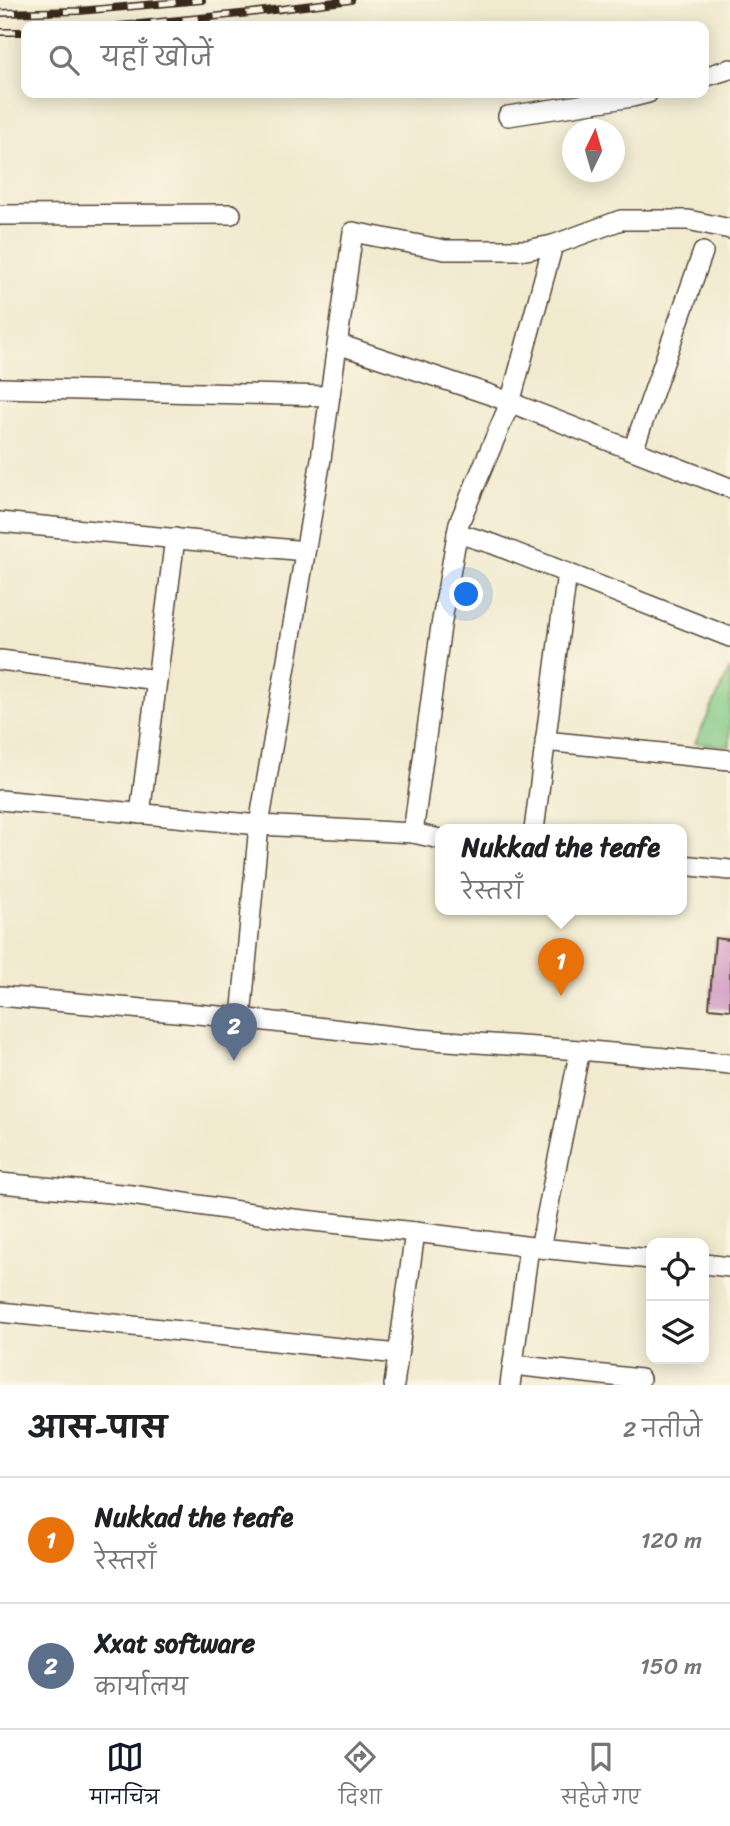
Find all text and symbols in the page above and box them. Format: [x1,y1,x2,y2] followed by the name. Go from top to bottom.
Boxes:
[21,21,709,98] search box
[101,34,213,80] text: यहाँ खोजें
[45,41,83,79] icon: search
[562,119,625,182] north arrow
[449,577,483,611] your location
[435,824,687,915] popup
[462,824,660,870] text: Nukkad the teafe
[462,871,523,912] text: रेस्तराँ
[538,938,584,996] pin: 1
[211,1003,257,1061] pin: 2
[646,1238,709,1364] map controls
[646,1238,709,1301] button: locate
[646,1301,709,1364] button: layers
[28,1401,167,1455] text: आस-पास
[623,1409,702,1450] text: 2 नतीजे
[95,1494,293,1540] text: Nukkad the teafe
[46,1520,56,1561] text: 1
[641,1520,702,1561] text: 120 m
[95,1541,156,1582] text: रेस्तराँ
[95,1620,255,1666] text: Xxat software
[44,1646,58,1687] text: 2
[640,1646,702,1687] text: 150 m
[95,1667,188,1708] text: कार्यालय
[90,1738,159,1818] tab: मानचित्र
[339,1738,382,1818] tab: दिशा
[561,1738,640,1818] tab: सहेजे गए

